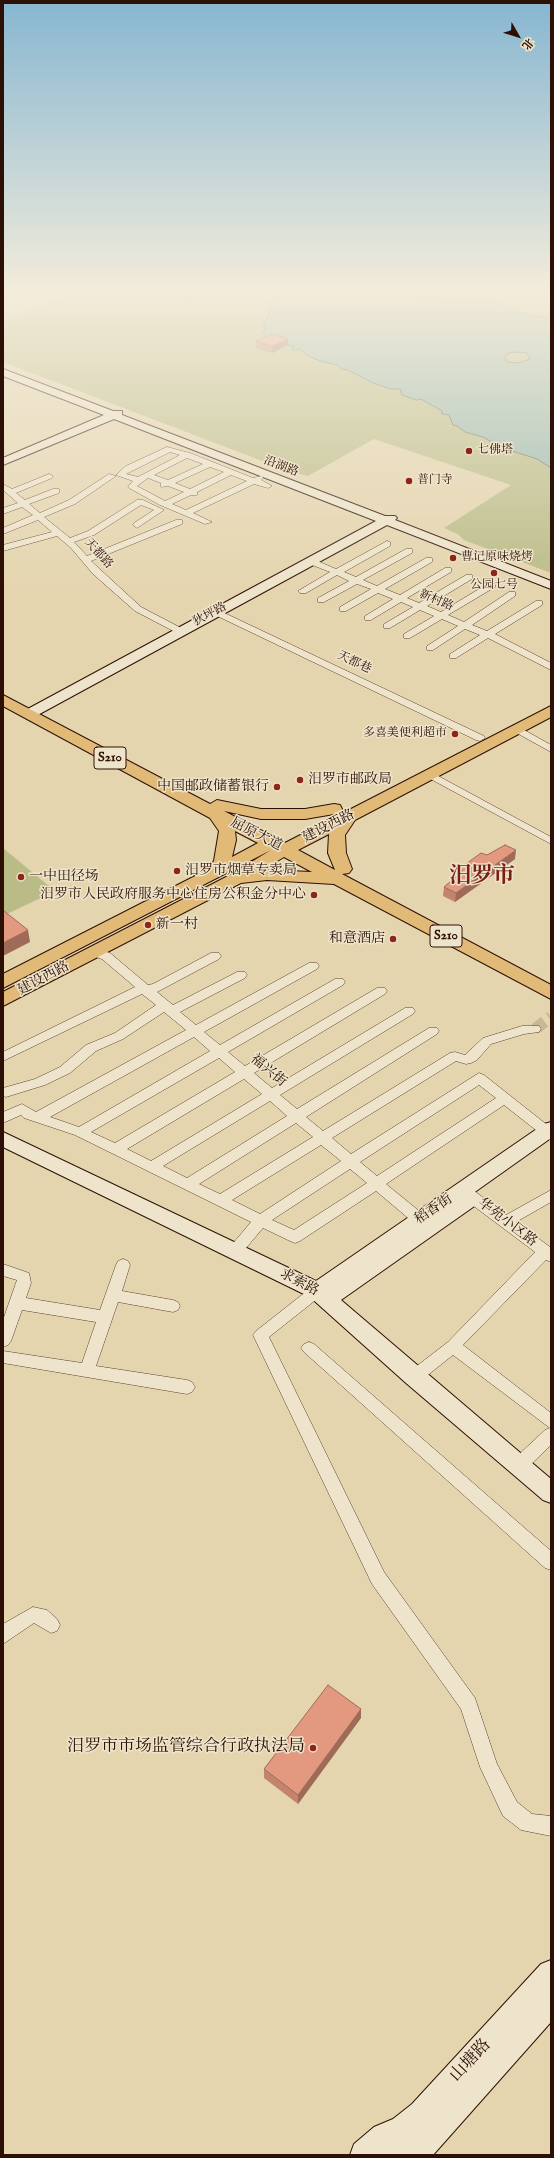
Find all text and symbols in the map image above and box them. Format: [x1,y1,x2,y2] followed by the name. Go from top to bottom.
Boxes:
[498,16,538,56] north arrow
[518,35,536,52] text: 北
[477,444,513,458] place label: 七佛塔
[464,446,474,456] marker: 七佛塔
[262,454,300,480] street label: 沿湖路
[417,474,453,488] place label: 普门寺
[404,476,414,486] marker: 普门寺
[81,536,115,572] street label: 天都路
[461,551,533,565] place label: 曹记原味烧烤
[448,553,458,563] marker: 曹记原味烧烤
[489,568,499,578] marker: 公园七号
[470,579,518,593] place label: 公园七号
[417,587,455,615] street label: 新村路
[191,600,229,630] street label: 狄坪路
[335,649,373,677] street label: 天都巷
[363,727,447,741] place label: 多喜美便利超市
[450,729,460,739] marker: 多喜美便利超市
[94,747,126,769] road number: S210
[308,772,392,788] place label: 汨罗市邮政局
[295,775,305,785] marker: 汨罗市邮政局
[157,779,269,795] place label: 中国邮政储蓄银行
[272,782,282,792] marker: 中国邮政储蓄银行
[300,807,358,847] street label: 建设西路
[227,815,285,855] street label: 屈原大道
[185,863,297,879] place label: 汨罗市烟草专卖局
[449,864,515,890] district label: 汨罗市
[172,866,182,876] marker: 汨罗市烟草专卖局
[29,869,99,885] place label: 一中田径场
[16,872,26,882] marker: 一中田径场
[40,887,306,903] place label: 汨罗市人民政府服务中心住房公积金分中心
[309,890,319,900] marker: 汨罗市人民政府服务中心住房公积金分中心
[156,917,198,933] place label: 新一村
[143,920,153,930] marker: 新一村
[430,925,462,947] road number: S210
[329,931,385,947] place label: 和意酒店
[388,934,398,944] marker: 和意酒店
[15,958,73,1000] street label: 建设西路
[247,1051,289,1091] street label: 福兴街
[412,1191,456,1229] street label: 稻香街
[474,1195,540,1251] street label: 华苑小区路
[277,1266,321,1300] street label: 求索路
[67,1738,305,1758] place label: 汨罗市市场监管综合行政执法局
[308,1743,318,1753] marker: 汨罗市市场监管综合行政执法局
[446,2035,496,2087] street label: 山塘路

